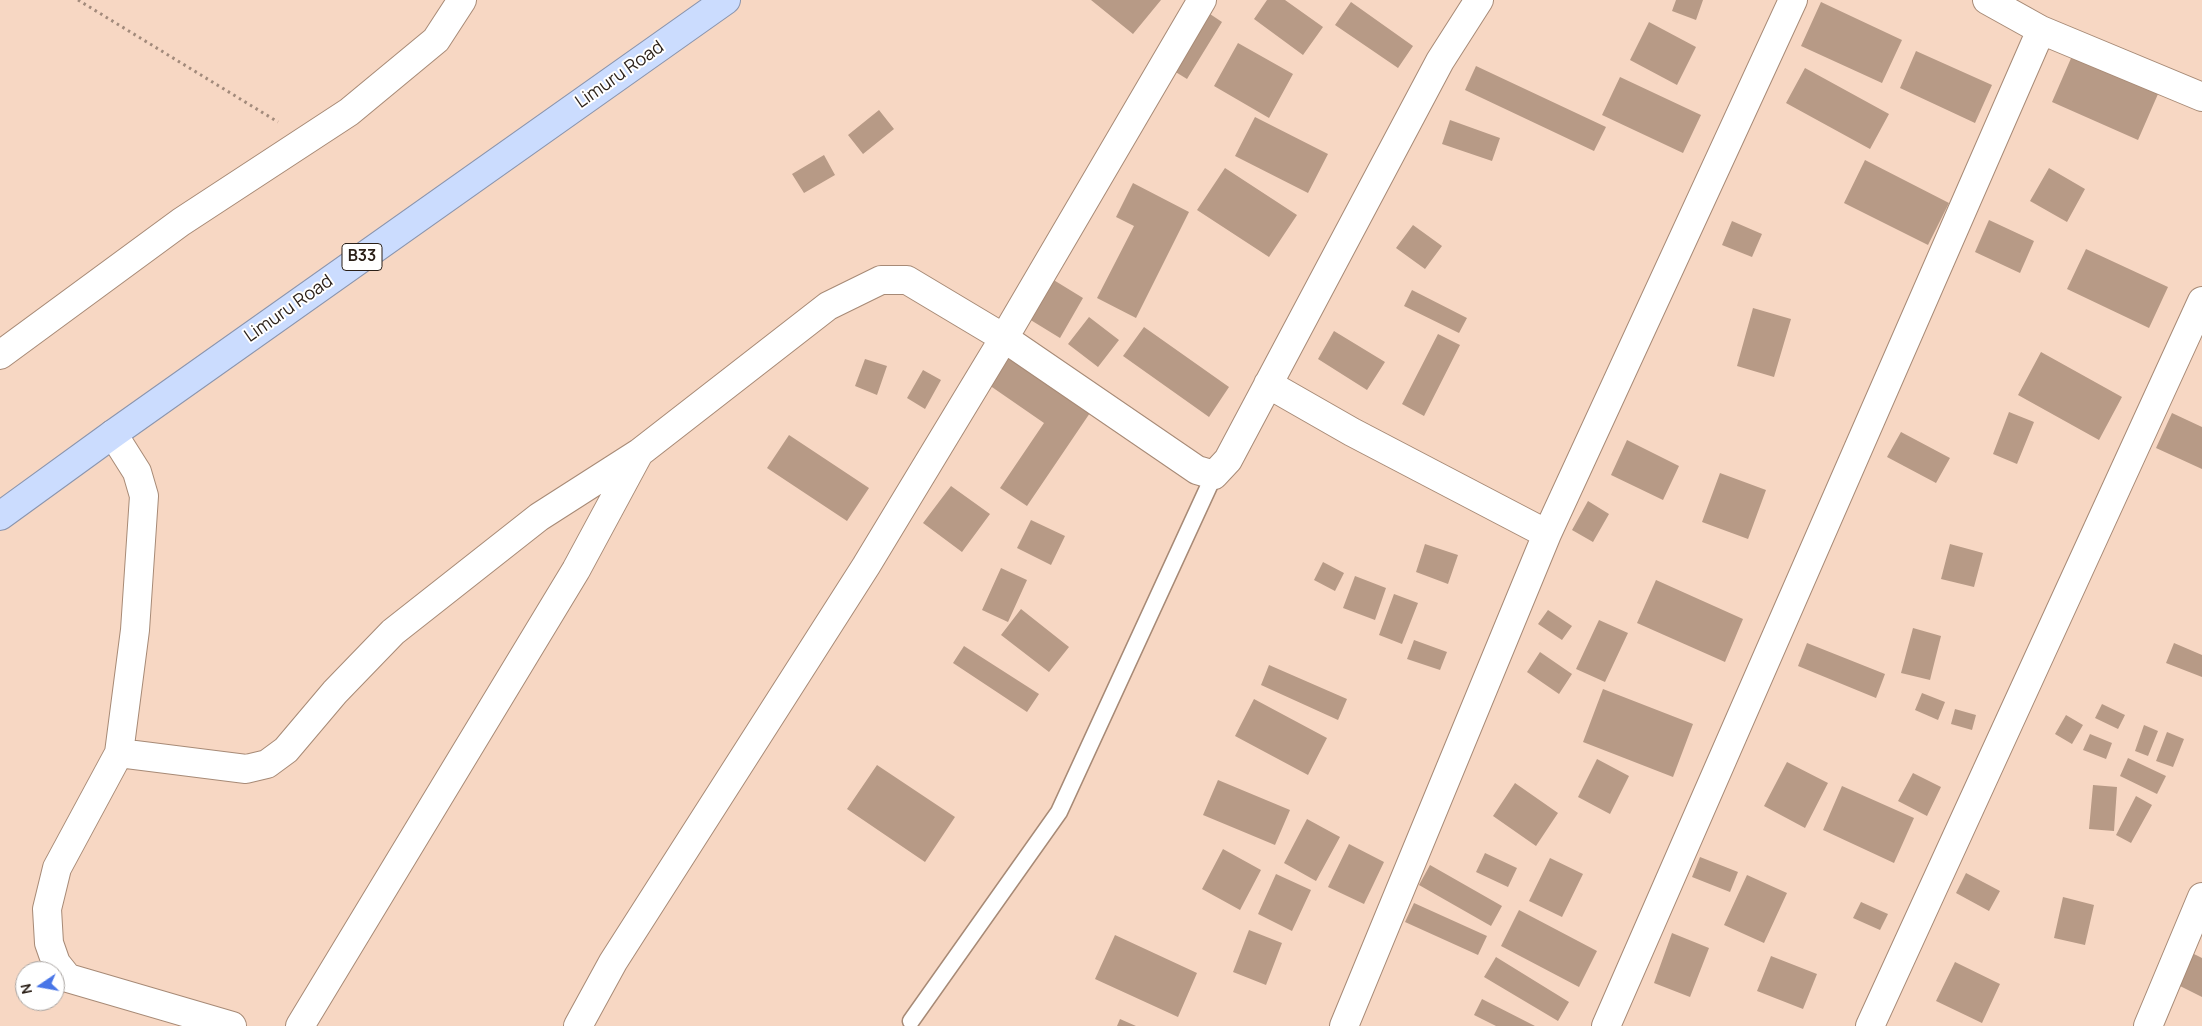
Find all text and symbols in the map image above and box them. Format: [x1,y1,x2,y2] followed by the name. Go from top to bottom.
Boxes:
[572,37,668,113] street label: Limuru Road
[342,243,382,270] road number: B33
[241,271,337,347] street label: Limuru Road
[15,961,65,1011] north arrow
[15,982,36,996] text: N

